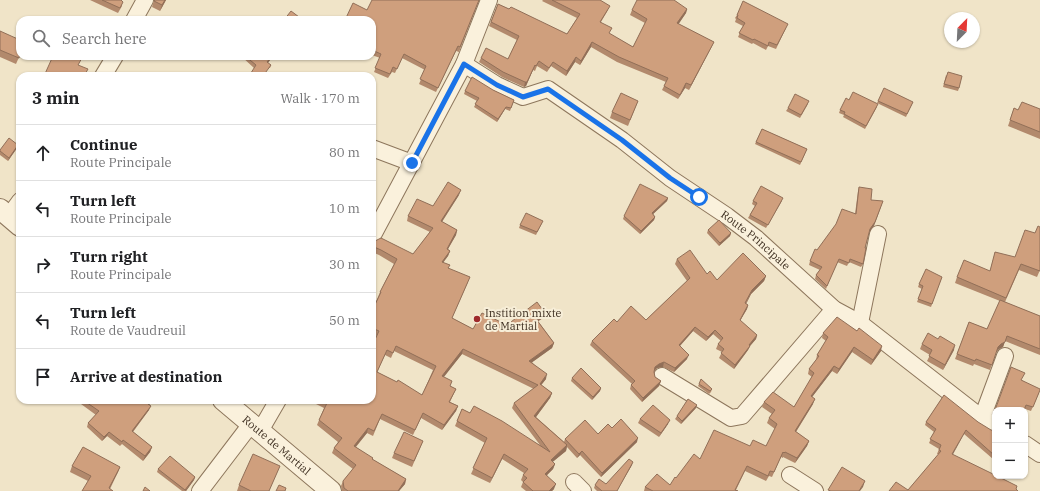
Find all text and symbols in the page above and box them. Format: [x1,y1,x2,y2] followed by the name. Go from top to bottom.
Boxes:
[944,12,980,48] north arrow
[16,16,376,60] search box
[30,27,52,49] icon: search
[62,29,147,48] text: Search here
[32,87,80,109] text: 3 min
[281,90,360,107] text: Walk · 170 m
[70,135,137,154] text: Continue
[32,142,54,164] icon: ahead
[329,144,360,161] text: 80 m
[70,154,172,171] text: Route Principale
[403,154,421,172] route end
[690,188,708,206] route start
[70,191,136,210] text: Turn left
[32,198,54,220] icon: left
[329,200,360,217] text: 10 m
[718,207,793,273] street label: Route Principale
[70,210,172,227] text: Route Principale
[70,247,148,266] text: Turn right
[32,254,54,276] icon: right
[329,256,360,273] text: 30 m
[70,266,172,283] text: Route Principale
[70,303,136,322] text: Turn left
[485,306,562,333] place label: Instition mixte de Martial
[32,310,54,332] icon: left
[329,312,360,329] text: 50 m
[472,314,482,324] marker: Instition mixte de Martial
[70,322,186,339] text: Route de Vaudreuil
[32,366,54,388] icon: arrive
[70,367,222,386] text: Arrive at destination
[992,407,1028,479] map controls
[992,407,1028,443] button: +
[239,412,314,478] street label: Route de Martial
[992,443,1028,479] button: −

